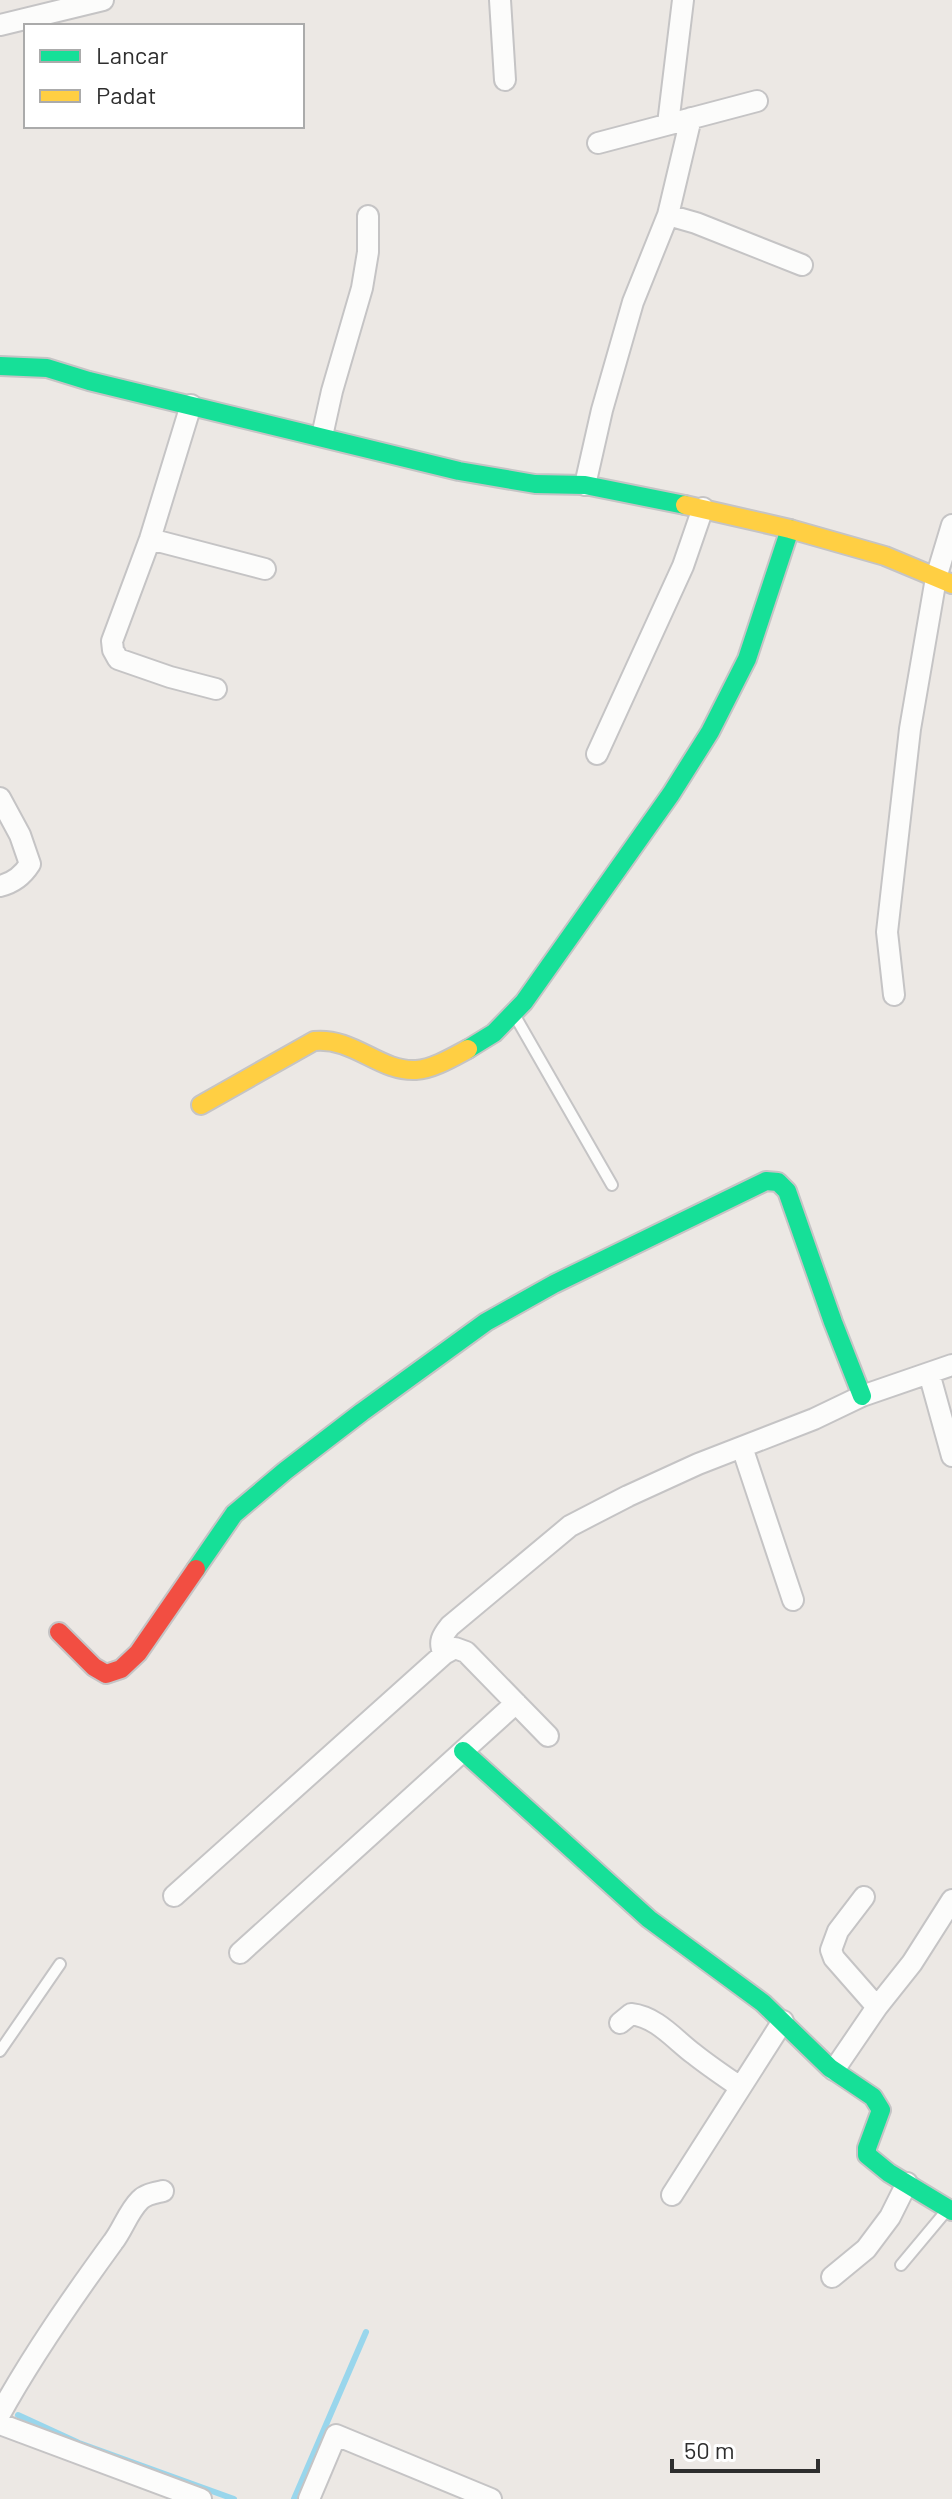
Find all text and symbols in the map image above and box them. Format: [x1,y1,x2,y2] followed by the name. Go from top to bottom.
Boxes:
[24,24,304,128] legend
[96,40,168,69] text: Lancar
[96,80,156,109] text: Padat
[672,2423,818,2473] scale bar
[684,2435,735,2464] text: 50 m

